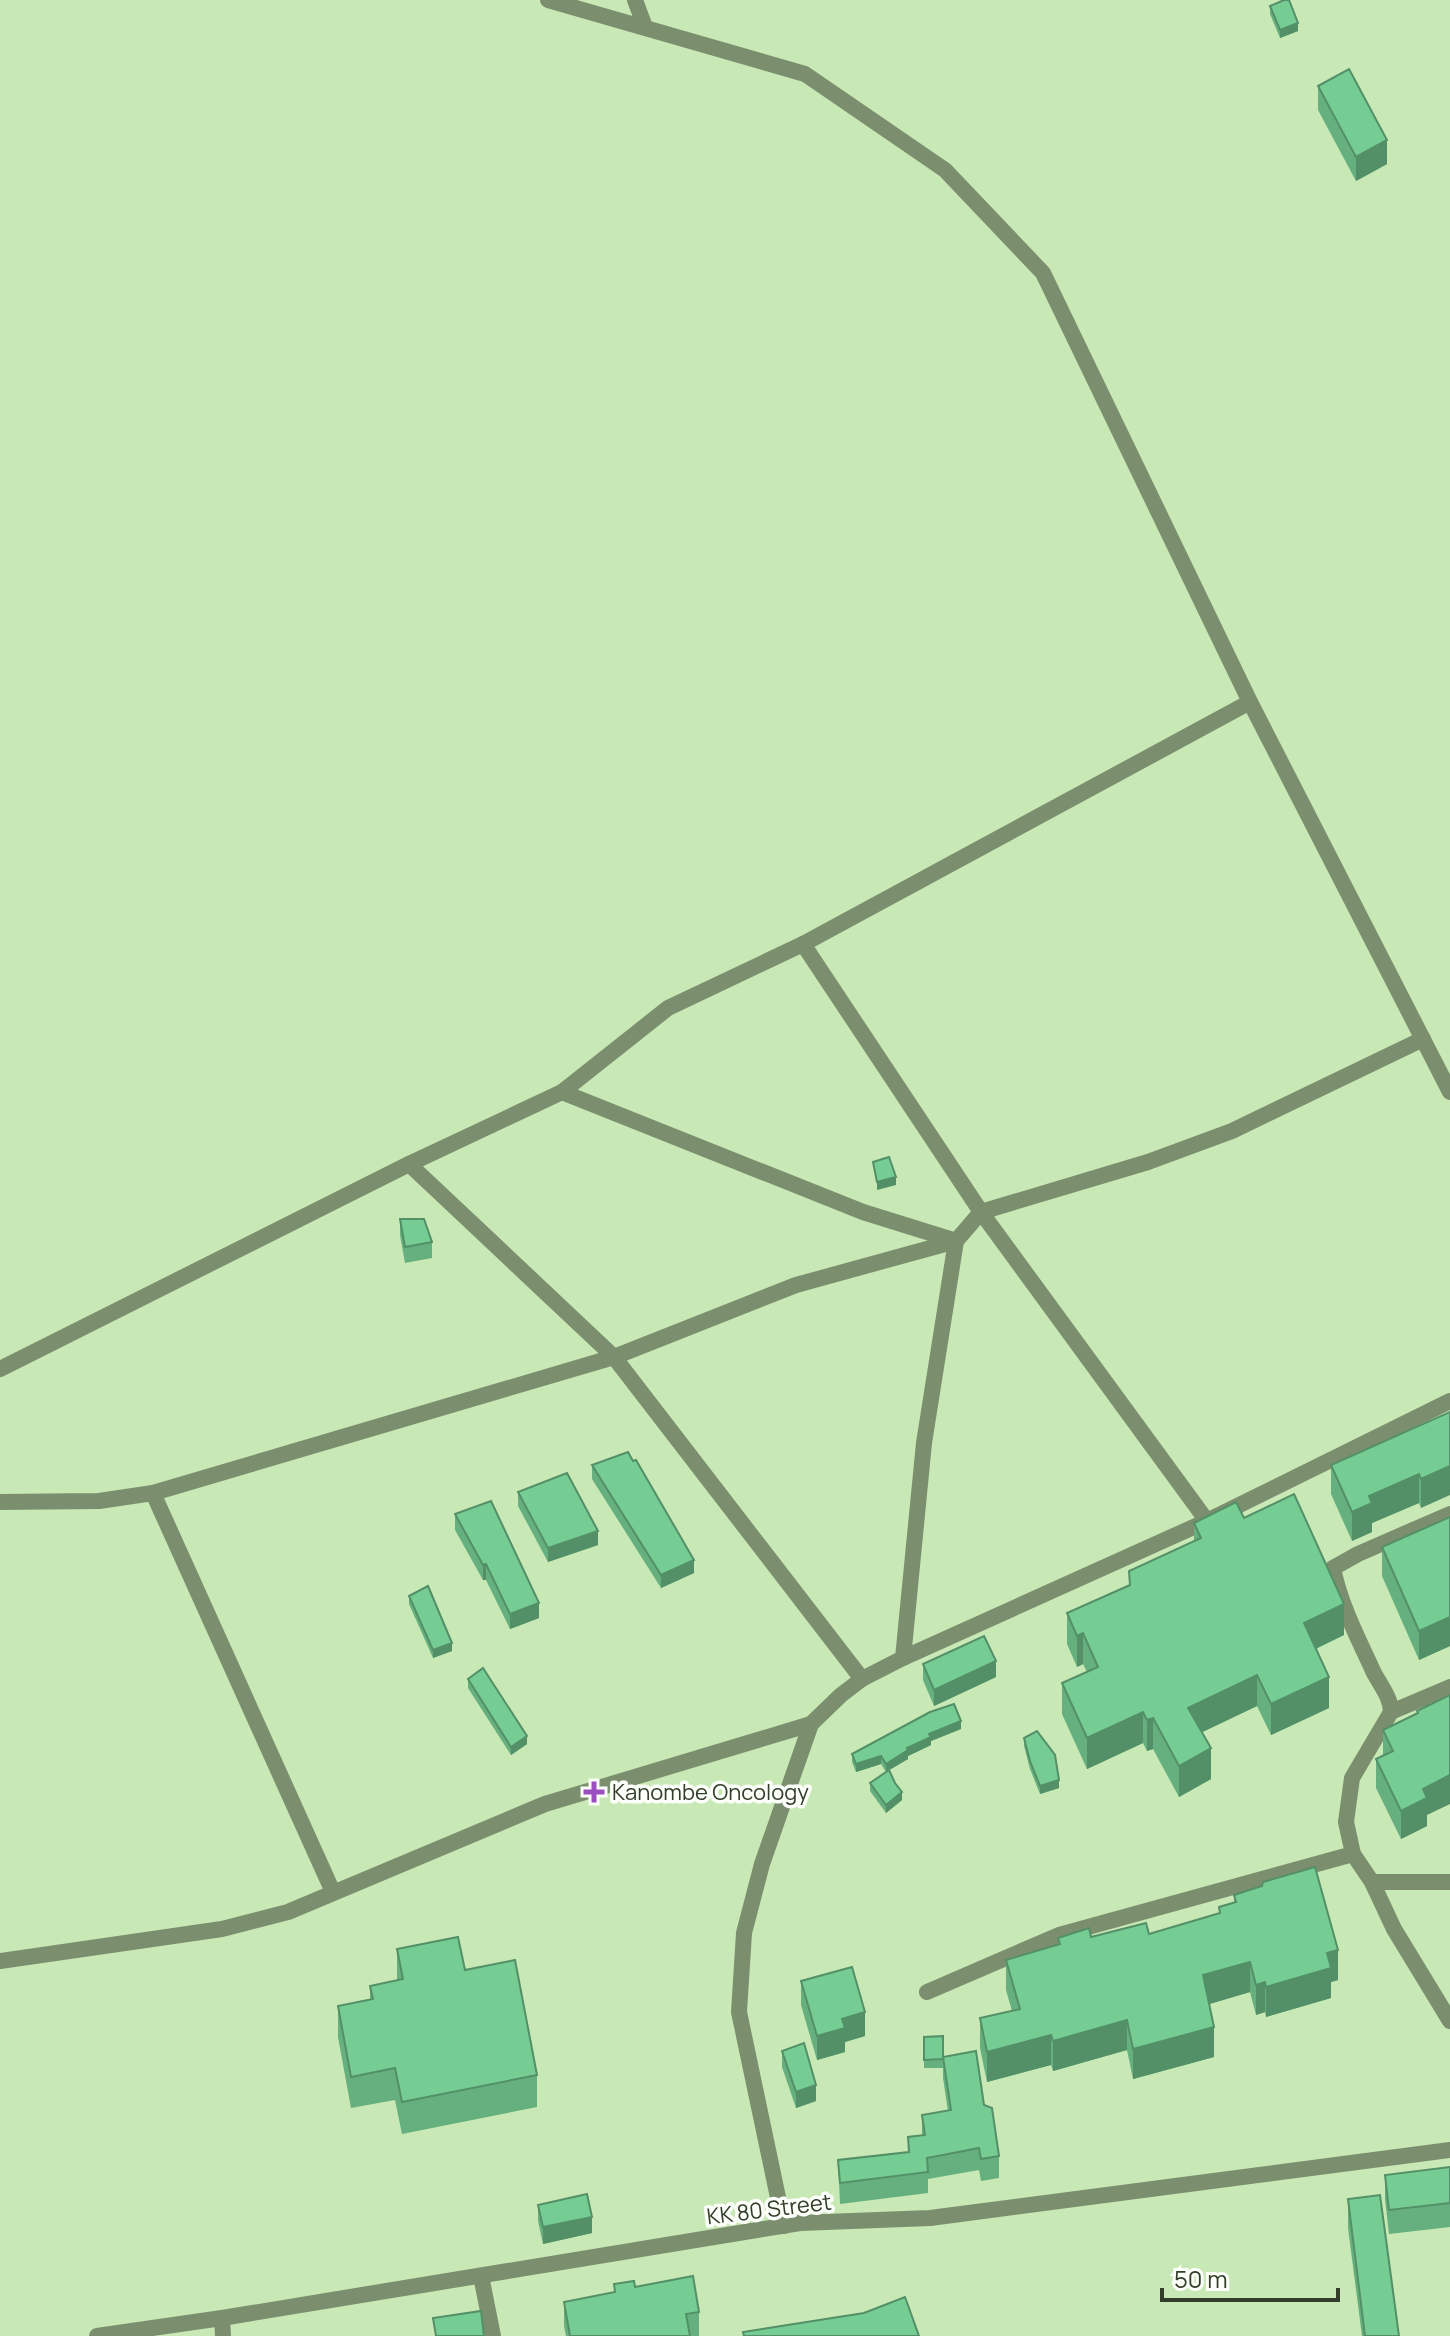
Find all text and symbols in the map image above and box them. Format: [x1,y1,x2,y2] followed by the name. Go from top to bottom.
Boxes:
[612,1777,809,1807] place label: Kanombe Oncology
[583,1781,605,1803] marker: Kanombe Oncology
[705,2186,833,2232] street label: KK 80 Street
[1162,2252,1338,2302] scale bar
[1174,2262,1228,2295] text: 50 m

